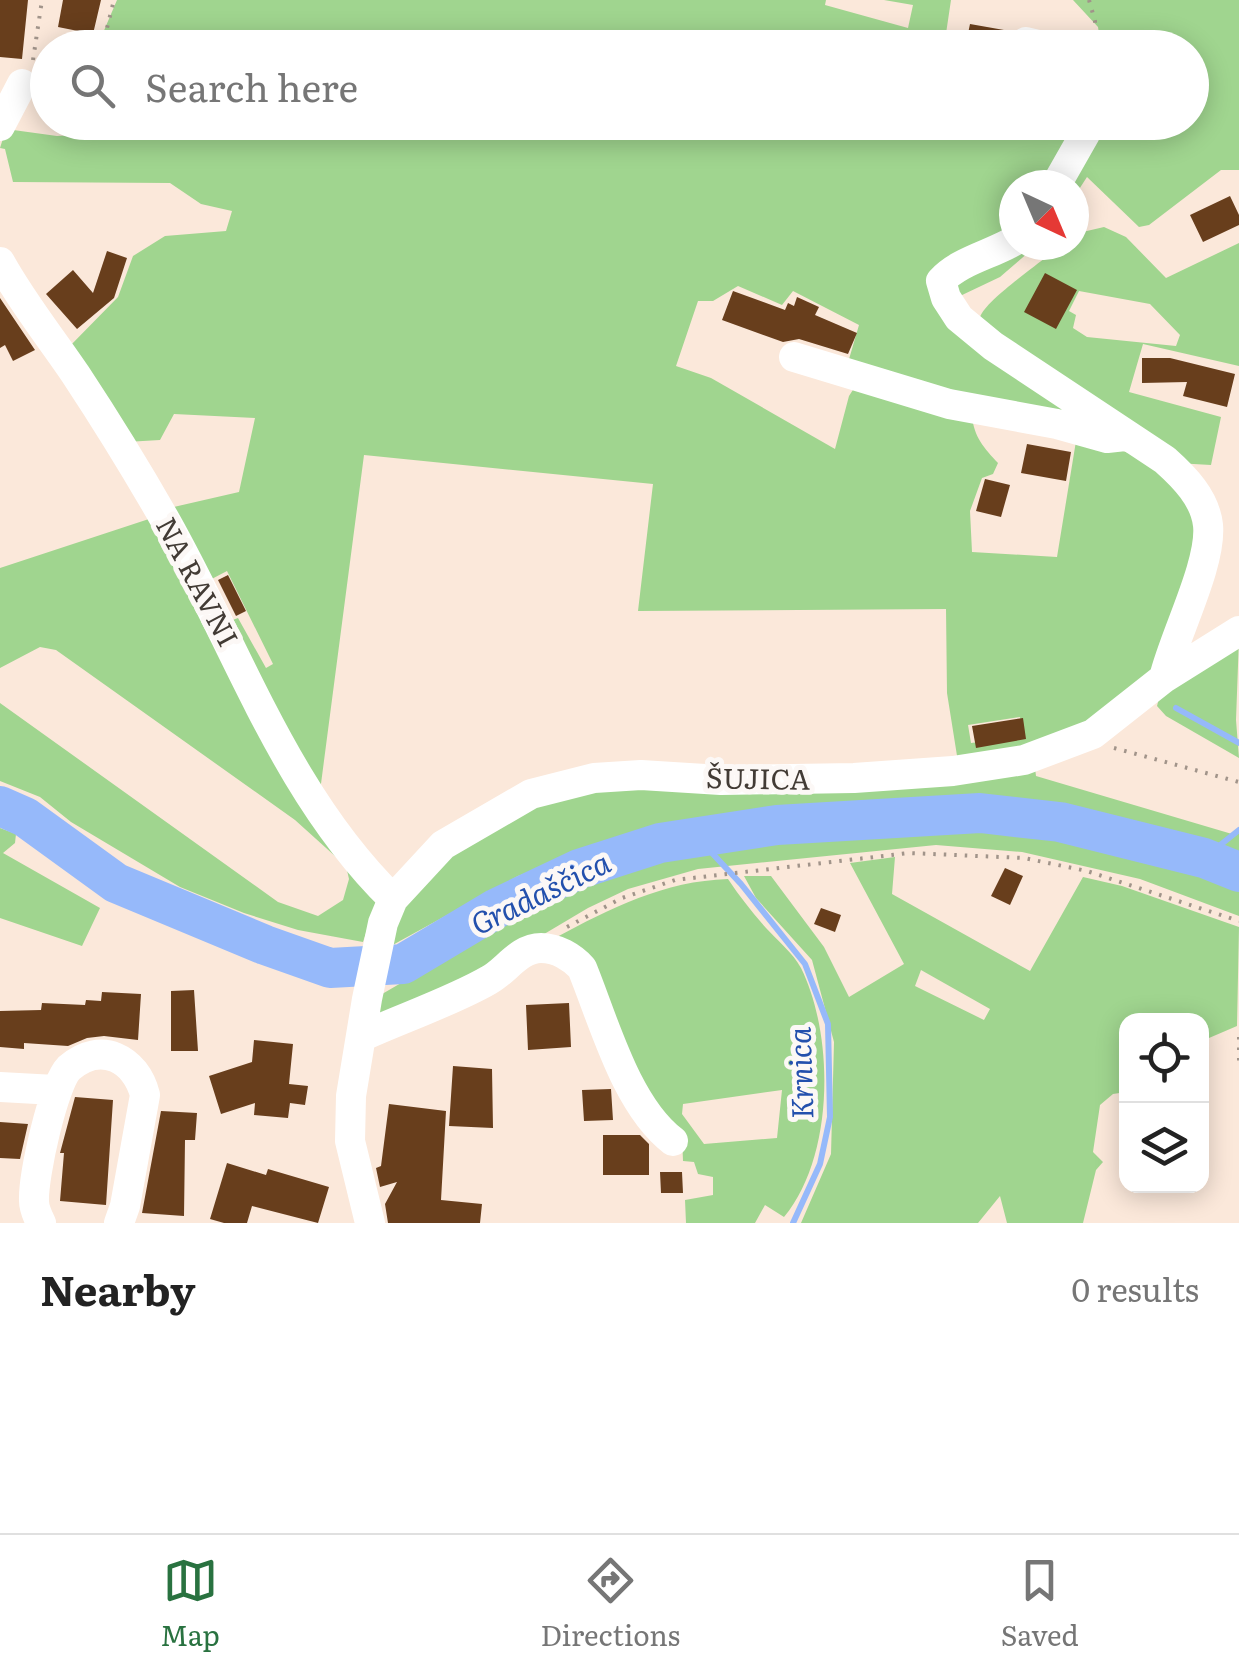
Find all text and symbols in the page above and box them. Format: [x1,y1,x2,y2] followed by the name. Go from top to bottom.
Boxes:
[30,30,1209,140] search box
[145,57,358,114] text: Search here
[65,58,120,113] icon: search
[999,170,1089,260] north arrow
[147,509,251,653] street label: NA RAVNI
[705,755,811,799] street label: ŠUJICA
[462,839,617,944] water label: Gradaščica
[1119,1013,1209,1193] map controls
[1119,1013,1209,1103] button: locate
[775,1026,823,1120] water label: Krnica
[1119,1103,1209,1193] button: layers
[40,1257,196,1319] text: Nearby
[1071,1264,1199,1312] text: 0 results
[160,1553,220,1655] tab: Map
[540,1553,680,1655] tab: Directions
[1001,1553,1079,1655] tab: Saved

